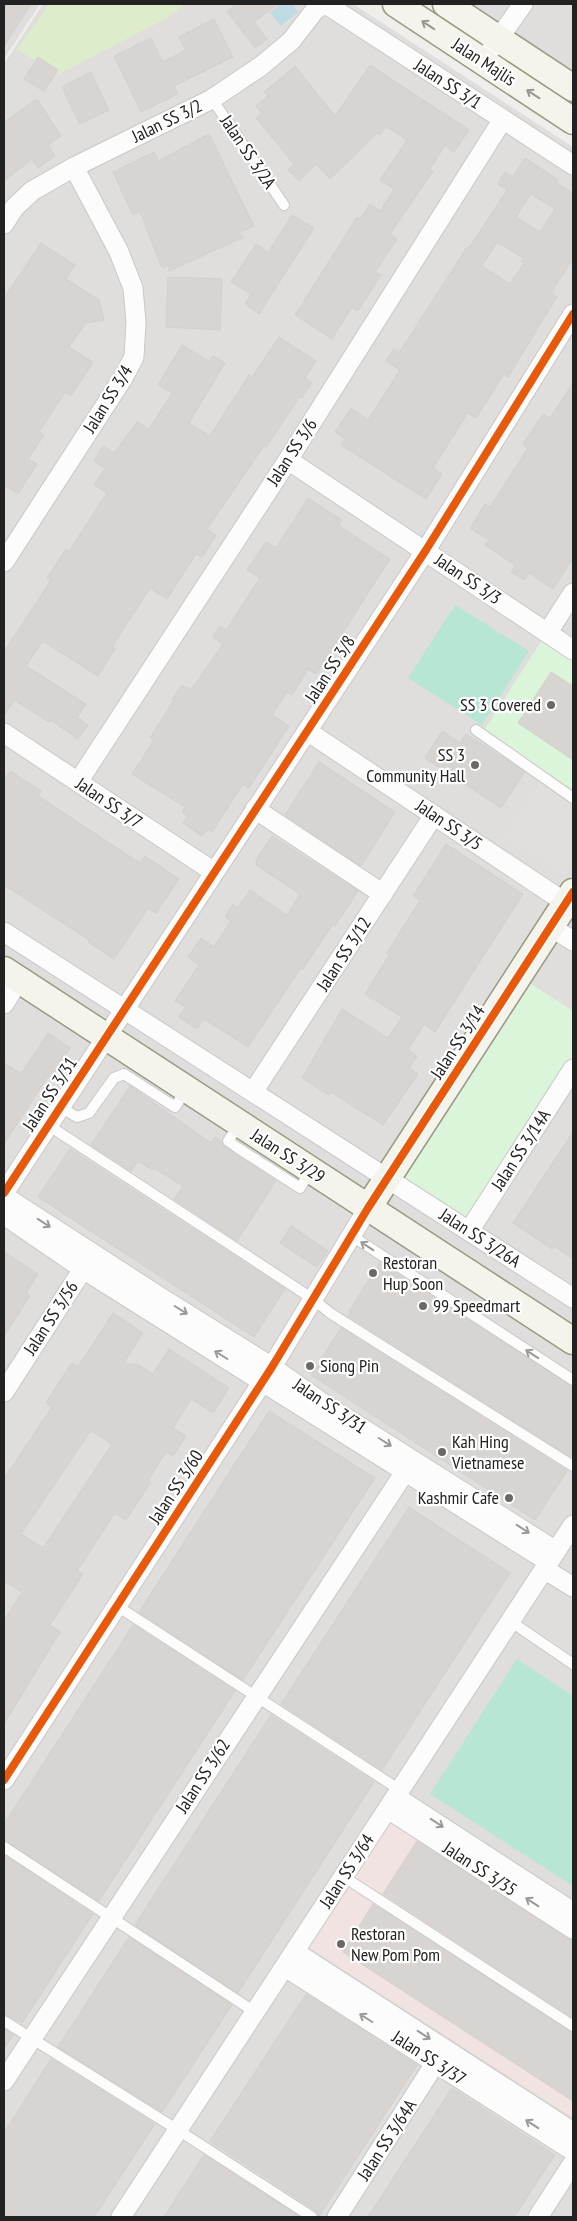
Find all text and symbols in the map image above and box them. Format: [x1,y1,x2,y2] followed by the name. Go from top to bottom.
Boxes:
[421,20,435,30] one-way arrow
[447,32,520,91] street label: Jalan Majlis
[410,53,486,114] street label: Jalan SS 3/1
[526,89,540,99] one-way arrow
[127,94,206,148] street label: Jalan SS 3/2
[215,110,282,193] street label: Jalan SS 3/2A
[77,361,137,438] street label: Jalan SS 3/4
[261,414,322,490] street label: Jalan SS 3/6
[430,547,506,609] street label: Jalan SS 3/3
[299,631,360,707] street label: Jalan SS 3/8
[460,693,541,716] place label: SS 3 Covered
[545,699,557,711] marker: SS 3 Covered
[366,743,466,787] place label: SS 3 Community Hall
[469,759,481,771] marker: SS 3 Community Hall
[71,771,147,833] street label: Jalan SS 3/7
[411,793,487,855] street label: Jalan SS 3/5
[311,912,376,996] street label: Jalan SS 3/12
[425,1000,490,1084] street label: Jalan SS 3/14
[17,1052,82,1136] street label: Jalan SS 3/31
[485,1104,556,1195] street label: Jalan SS 3/14A
[246,1123,330,1188] street label: Jalan SS 3/29
[435,1202,526,1273] street label: Jalan SS 3/26A
[37,1218,51,1228] one-way arrow
[360,1241,374,1251] one-way arrow
[383,1251,443,1295] place label: Restoran Hup Soon
[367,1267,379,1279] marker: Restoran Hup Soon
[18,1276,83,1360] street label: Jalan SS 3/56
[433,1294,520,1317] place label: 99 Speedmart
[417,1300,429,1312] marker: 99 Speedmart
[174,1306,188,1316] one-way arrow
[526,1349,540,1359] one-way arrow
[215,1350,229,1360] one-way arrow
[320,1354,379,1377] place label: Siong Pin
[304,1360,316,1372] marker: Siong Pin
[288,1372,371,1438] street label: Jalan SS 3/31
[451,1430,524,1474] place label: Kah Hing Vietnamese
[378,1437,392,1447] one-way arrow
[143,1445,208,1529] street label: Jalan SS 3/60
[436,1446,448,1458] marker: Kah Hing Vietnamese
[418,1486,499,1509] place label: Kashmir Cafe
[503,1492,515,1504] marker: Kashmir Cafe
[515,1524,529,1534] one-way arrow
[170,1734,235,1818] street label: Jalan SS 3/62
[429,1819,443,1829] one-way arrow
[314,1829,379,1913] street label: Jalan SS 3/64
[438,1836,522,1901] street label: Jalan SS 3/35
[526,1897,540,1907] one-way arrow
[351,1922,440,1966] place label: Restoran New Pom Pom
[335,1938,347,1950] marker: Restoran New Pom Pom
[359,2013,373,2023] one-way arrow
[387,2025,471,2090] street label: Jalan SS 3/37
[416,2030,430,2040] one-way arrow
[351,2094,422,2185] street label: Jalan SS 3/64A
[526,2119,540,2129] one-way arrow

